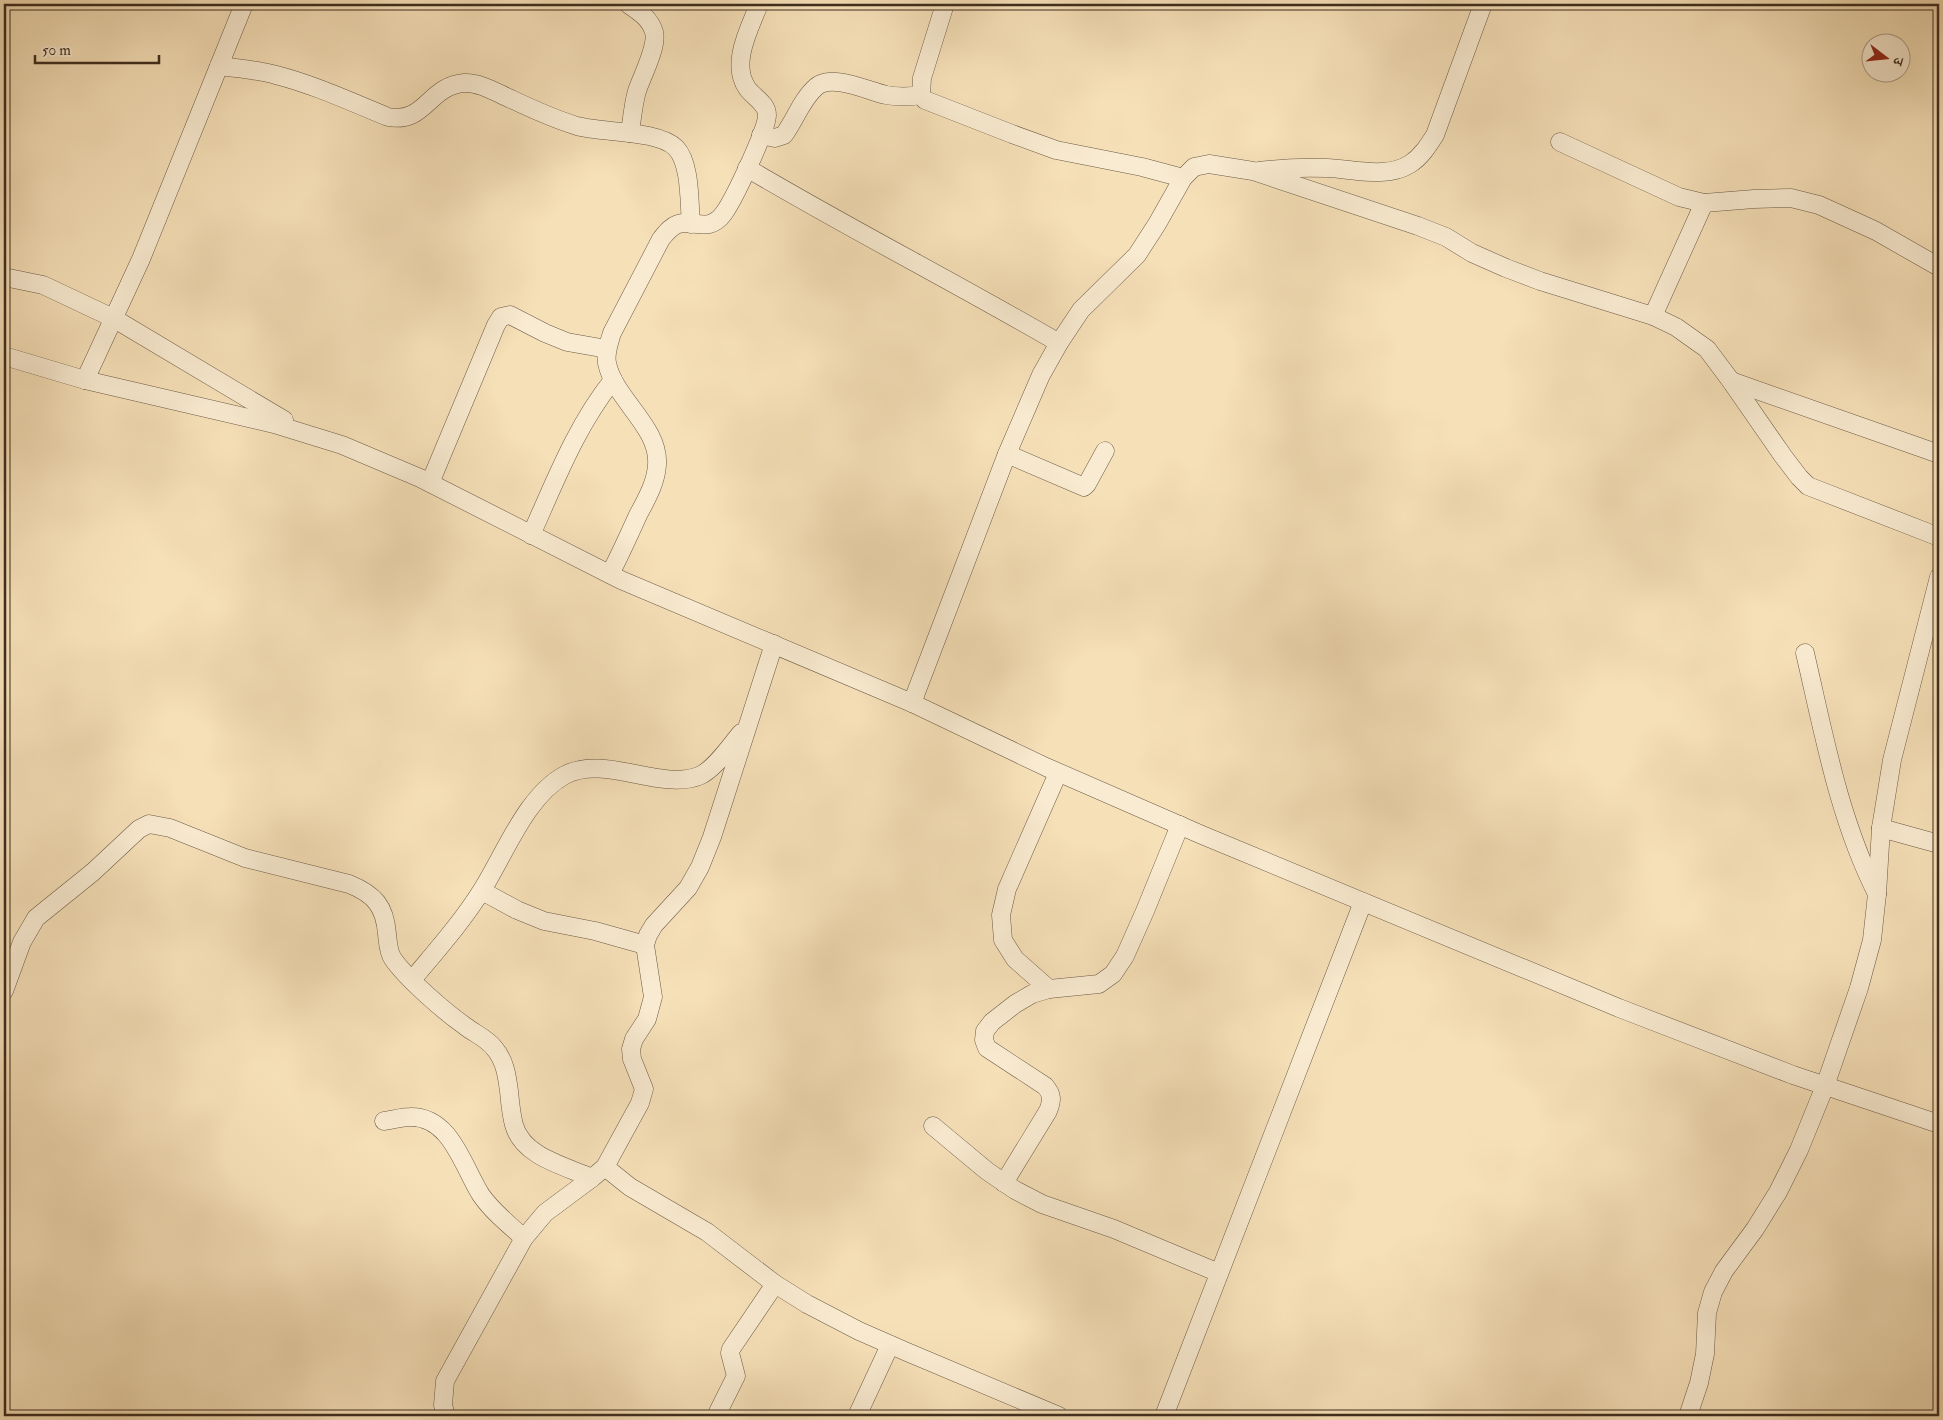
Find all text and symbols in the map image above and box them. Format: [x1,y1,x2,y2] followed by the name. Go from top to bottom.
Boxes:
[35,32,159,64] scale bar
[1860,32,1910,82] north arrow
[42,41,71,60] text: 50 m
[1889,55,1907,68] text: उ

